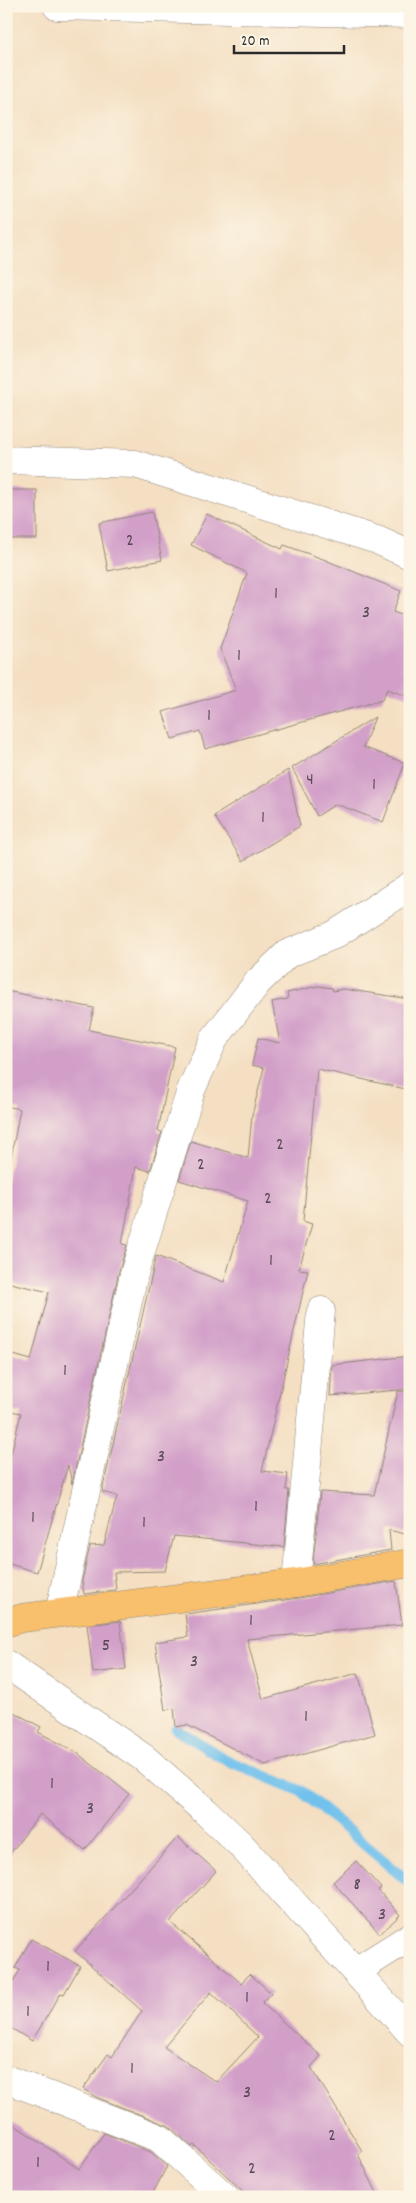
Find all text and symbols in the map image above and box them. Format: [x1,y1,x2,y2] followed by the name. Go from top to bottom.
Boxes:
[234,22,344,54] scale bar
[241,31,269,53] text: 20 m
[126,529,134,554] house number: 2
[274,582,278,607] house number: 1
[362,601,370,626] house number: 3
[237,644,241,669] house number: 1
[207,704,211,729] house number: 1
[306,768,314,793] house number: 4
[372,773,376,798] house number: 1
[261,806,265,831] house number: 1
[276,1133,284,1158] house number: 2
[197,1153,205,1178] house number: 2
[264,1187,272,1212] house number: 2
[269,1249,273,1274] house number: 1
[63,1359,67,1384] house number: 1
[157,1445,165,1470] house number: 3
[254,1495,258,1520] house number: 1
[31,1506,35,1531] house number: 1
[142,1511,146,1536] house number: 1
[249,1609,253,1634] house number: 1
[102,1634,110,1659] house number: 5
[190,1650,198,1675] house number: 3
[304,1705,308,1730] house number: 1
[50,1772,54,1797] house number: 1
[86,1797,94,1822] house number: 3
[353,1873,361,1898] house number: 8
[378,1903,386,1928] house number: 3
[46,1955,50,1980] house number: 1
[245,1986,249,2011] house number: 1
[26,2000,30,2025] house number: 1
[130,2057,134,2082] house number: 1
[243,2081,251,2106] house number: 3
[328,2124,336,2149] house number: 2
[36,2151,40,2176] house number: 1
[248,2157,256,2182] house number: 2

